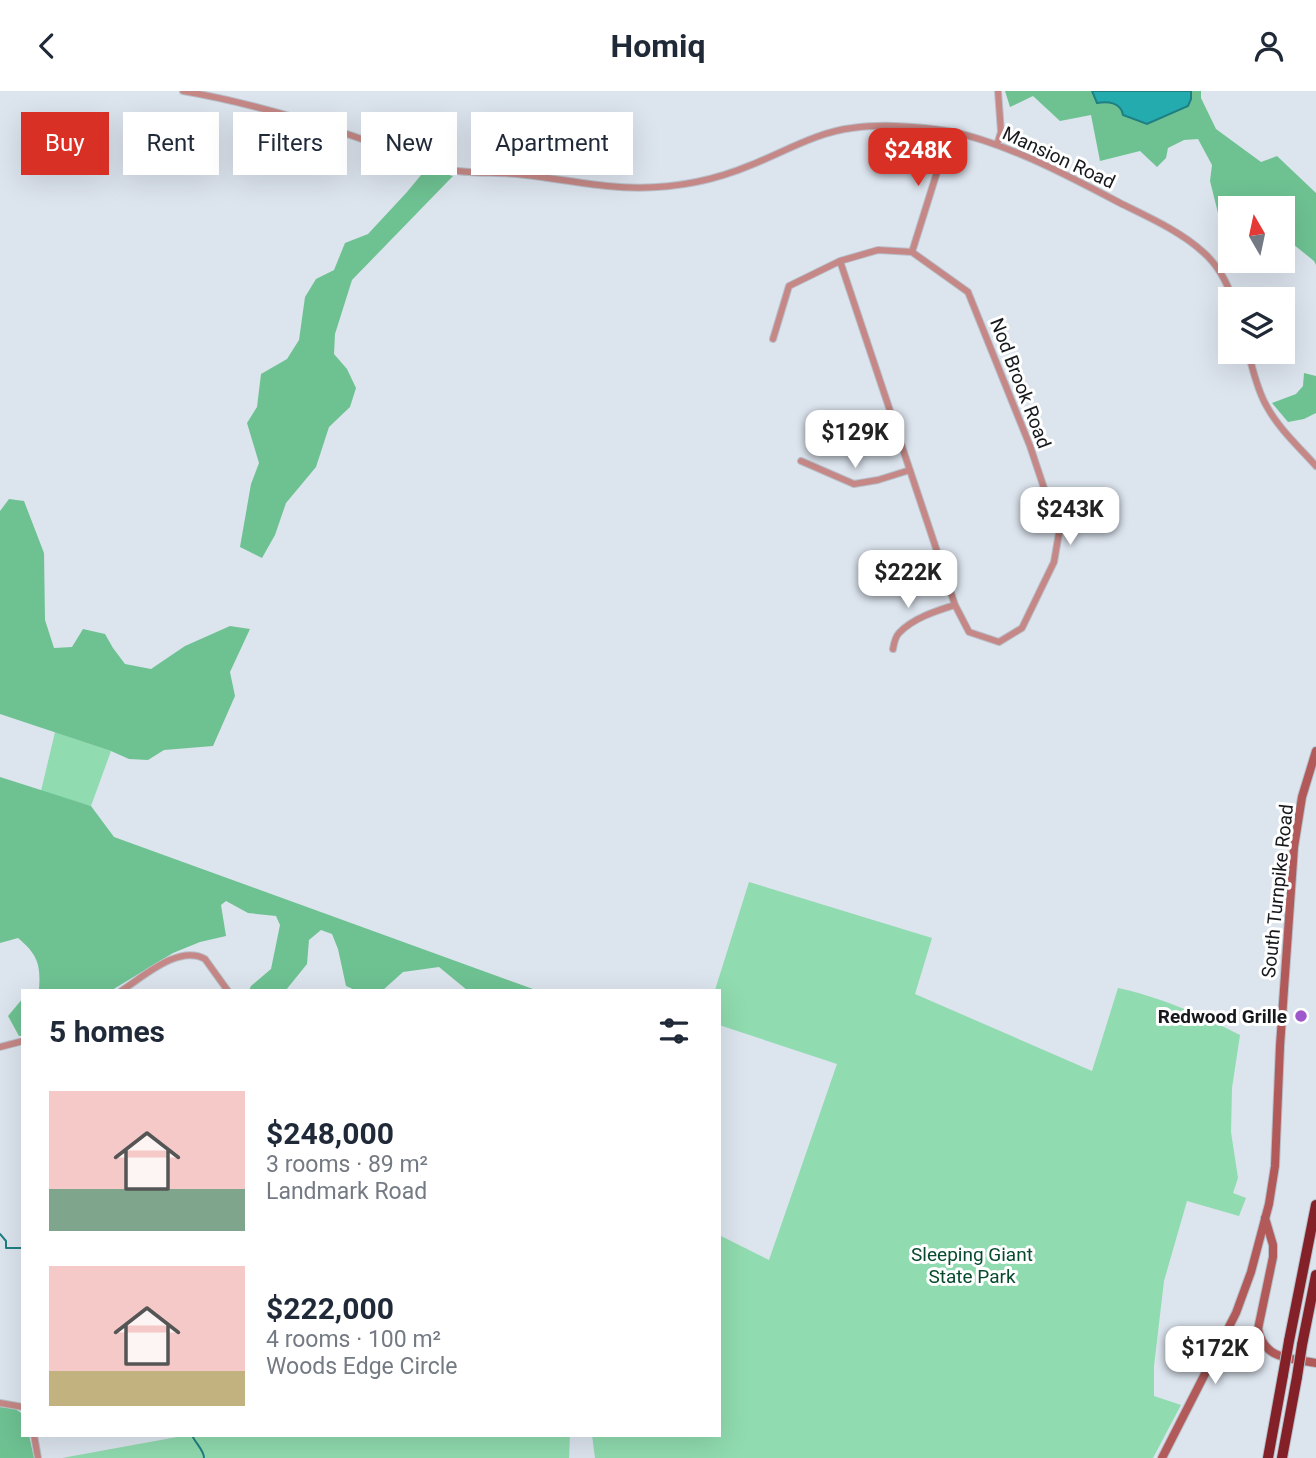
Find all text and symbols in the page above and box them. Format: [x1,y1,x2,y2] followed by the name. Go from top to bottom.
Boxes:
[28,27,66,65] icon: back
[611,27,705,65] text: Homiq
[1250,27,1288,65] icon: person
[21,112,109,175] chip: Buy
[123,112,219,175] chip: Rent
[233,112,347,175] chip: Filters
[361,112,457,175] chip: New
[471,112,633,175] chip: Apartment
[999,121,1119,194] street label: Mansion Road
[869,129,967,188] pin: $248K
[884,137,952,164] text: $248K
[1218,196,1295,273] north arrow
[1218,196,1295,364] map controls
[1218,287,1295,364] button: layers
[985,315,1056,451] street label: Nod Brook Road
[806,411,904,470] pin: $129K
[821,419,889,446] text: $129K
[1021,487,1119,547] pin: $243K
[1036,496,1104,523] text: $243K
[859,551,957,610] pin: $222K
[874,559,942,586] text: $222K
[1257,803,1298,979] street label: South Turnpike Road
[1158,1005,1287,1028] place label: Redwood Grille
[1293,1008,1309,1024] marker: Redwood Grille
[655,1012,693,1050] icon: filters
[49,1014,165,1049] text: 5 homes
[266,1116,394,1151] text: $248,000
[105,1119,189,1203] icon: home
[266,1151,428,1178] text: 3 rooms · 89 m²
[266,1178,427,1205] text: Landmark Road
[911,1243,1033,1288] park label: Sleeping Giant State Park
[266,1291,394,1326] text: $222,000
[105,1294,189,1378] icon: home
[266,1326,441,1353] text: 4 rooms · 100 m²
[1166,1327,1264,1386] pin: $172K
[1181,1335,1249,1362] text: $172K
[266,1353,457,1380] text: Woods Edge Circle

